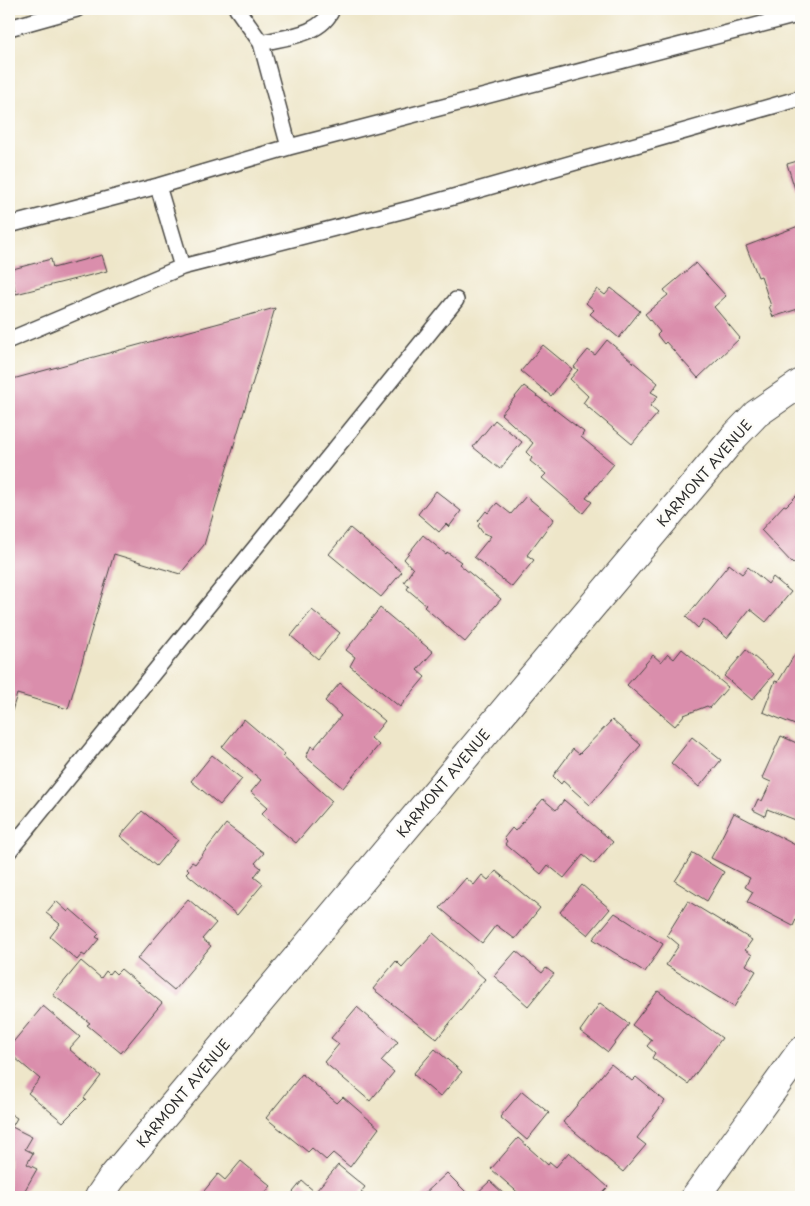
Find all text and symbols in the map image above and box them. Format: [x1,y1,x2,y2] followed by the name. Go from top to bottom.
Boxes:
[652,415,757,531] street label: KARMONT AVENUE
[391,724,495,842] street label: KARMONT AVENUE
[131,1034,235,1152] street label: KARMONT AVENUE

